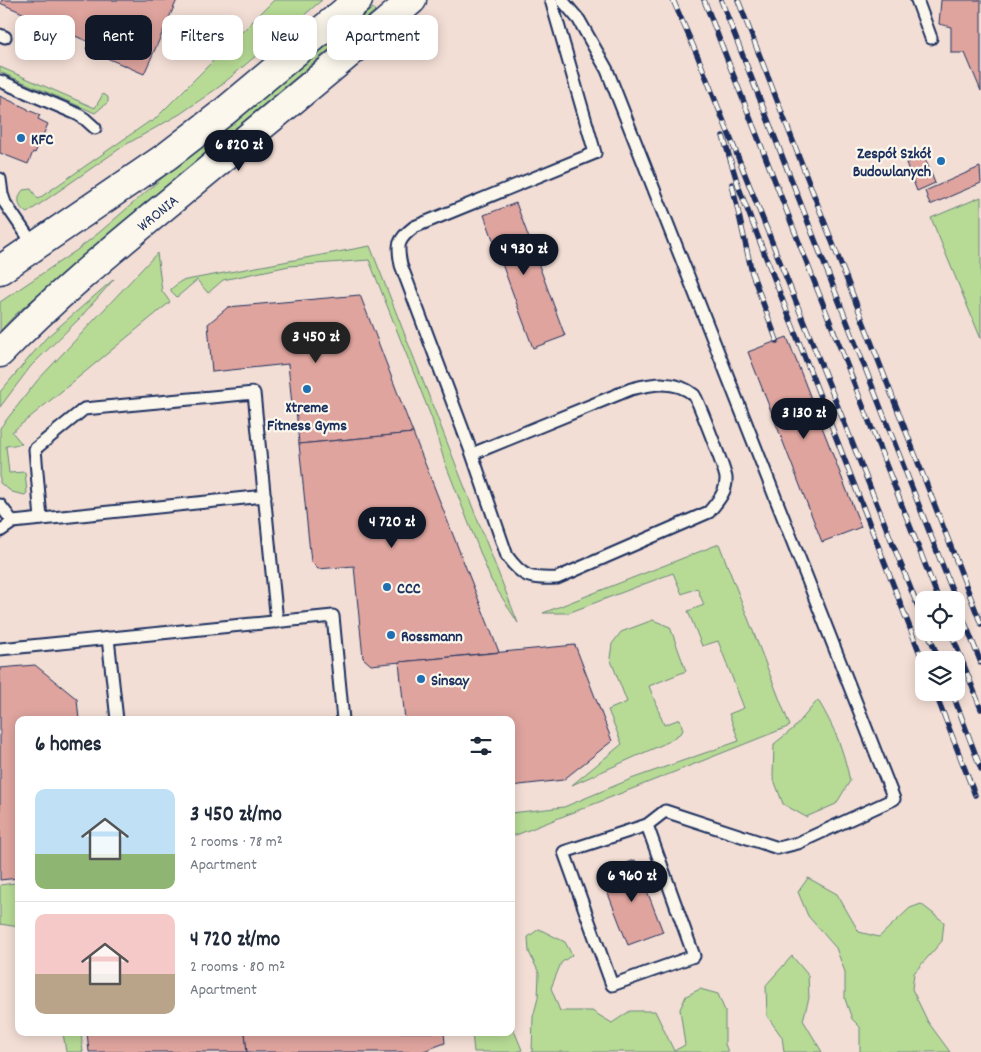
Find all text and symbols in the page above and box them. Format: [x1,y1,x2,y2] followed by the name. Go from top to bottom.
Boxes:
[15,15,75,60] chip: Buy
[85,15,152,60] chip: Rent
[162,15,243,60] chip: Filters
[253,15,317,60] chip: New
[327,15,438,60] chip: Apartment
[31,129,54,152] place label: KFC
[187,130,291,172] pin: 6 820 zł
[15,132,27,144] marker: KFC
[215,134,263,157] text: 6 820 zł
[853,143,932,184] place label: Zespół Szkół Budowlanych
[935,155,947,167] marker: Zespół Szkół Budowlanych
[133,190,185,238] street label: WRONIA
[472,234,576,276] pin: 4 930 zł
[500,238,548,261] text: 4 930 zł
[264,322,368,364] pin: 3 450 zł
[292,326,340,349] text: 3 450 zł
[301,383,313,395] marker: Xtreme Fitness Gyms
[267,397,347,438] place label: Xtreme Fitness Gyms
[752,398,856,440] pin: 3 130 zł
[782,402,826,425] text: 3 130 zł
[340,506,444,549] pin: 4 720 zł
[369,511,415,534] text: 4 720 zł
[397,578,421,601] place label: CCC
[381,581,393,593] marker: CCC
[915,591,965,701] map controls
[915,591,965,641] button: locate
[401,626,463,649] place label: Rossmann
[385,629,397,641] marker: Rossmann
[915,651,965,701] button: layers
[431,670,471,693] place label: Sinsay
[415,673,427,685] marker: Sinsay
[35,731,102,761] text: 6 homes
[467,732,495,760] icon: filters
[190,801,282,831] text: 3 450 zł/mo
[75,809,135,869] icon: home
[190,831,283,854] text: 2 rooms · 78 m²
[190,854,257,877] text: Apartment
[580,860,684,903] pin: 6 960 zł
[607,865,657,888] text: 6 960 zł
[190,926,280,956] text: 4 720 zł/mo
[75,934,135,994] icon: home
[190,956,285,979] text: 2 rooms · 80 m²
[190,979,257,1002] text: Apartment

